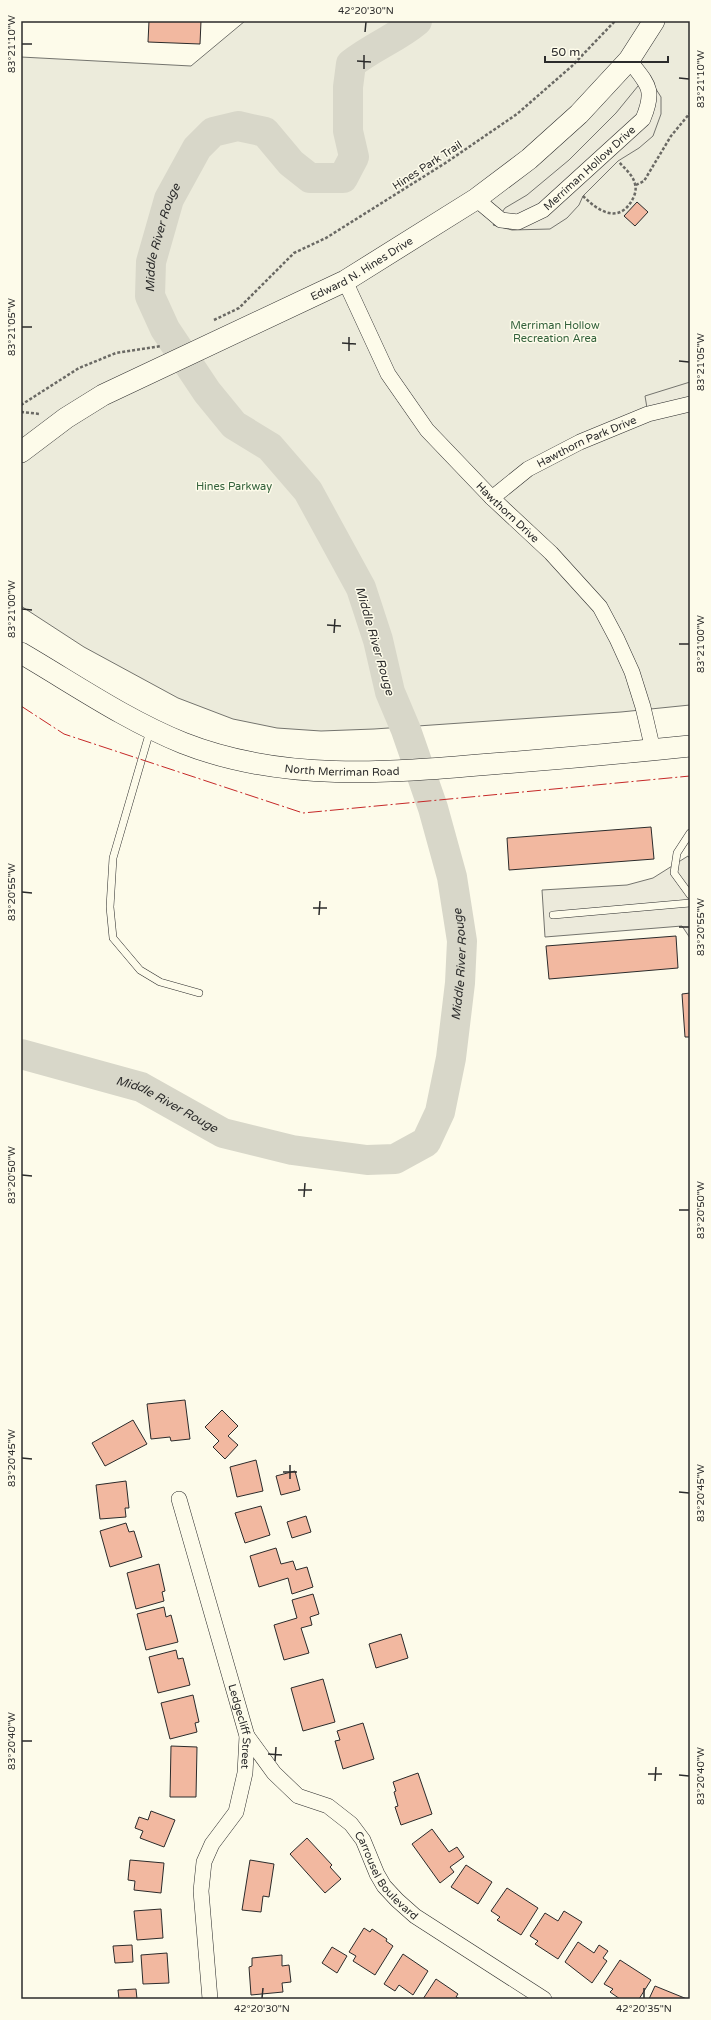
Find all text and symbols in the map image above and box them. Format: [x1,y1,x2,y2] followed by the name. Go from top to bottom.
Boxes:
[338,5,394,17] text: 42°20'30"N
[6,15,18,73] text: 83°21'10"W
[545,38,668,64] scale bar
[551,45,580,59] text: 50 m
[695,50,707,108] text: 83°21'10"W
[541,123,638,213] street label: Merriman Hollow Drive
[390,138,464,193] street label: Hines Park Trail
[143,180,184,292] water label: Middle River Rouge
[308,234,415,303] street label: Edward N. Hines Drive
[6,298,18,356] text: 83°21'05"W
[510,319,600,345] park label: Merriman Hollow Recreation Area
[695,333,707,391] text: 83°21'05"W
[535,413,638,470] street label: Hawthorn Park Drive
[196,480,272,493] park label: Hines Parkway
[473,480,542,546] street label: Hawthorn Drive
[6,580,18,638] text: 83°21'00"W
[353,585,398,698] water label: Middle River Rouge
[695,615,707,673] text: 83°21'00"W
[284,762,400,779] street label: North Merriman Road
[6,863,18,921] text: 83°20'55"W
[695,898,707,956] text: 83°20'55"W
[449,906,469,1021] water label: Middle River Rouge
[114,1073,221,1136] water label: Middle River Rouge
[6,1146,18,1204] text: 83°20'50"W
[695,1181,707,1239] text: 83°20'50"W
[6,1429,18,1487] text: 83°20'45"W
[695,1464,707,1522] text: 83°20'45"W
[225,1682,253,1769] street label: Ledgecliff Street
[6,1712,18,1770] text: 83°20'40"W
[695,1747,707,1805] text: 83°20'40"W
[352,1829,421,1923] street label: Carrousel Boulevard
[234,2003,290,2015] text: 42°20'30"N
[616,2003,672,2015] text: 42°20'35"N

